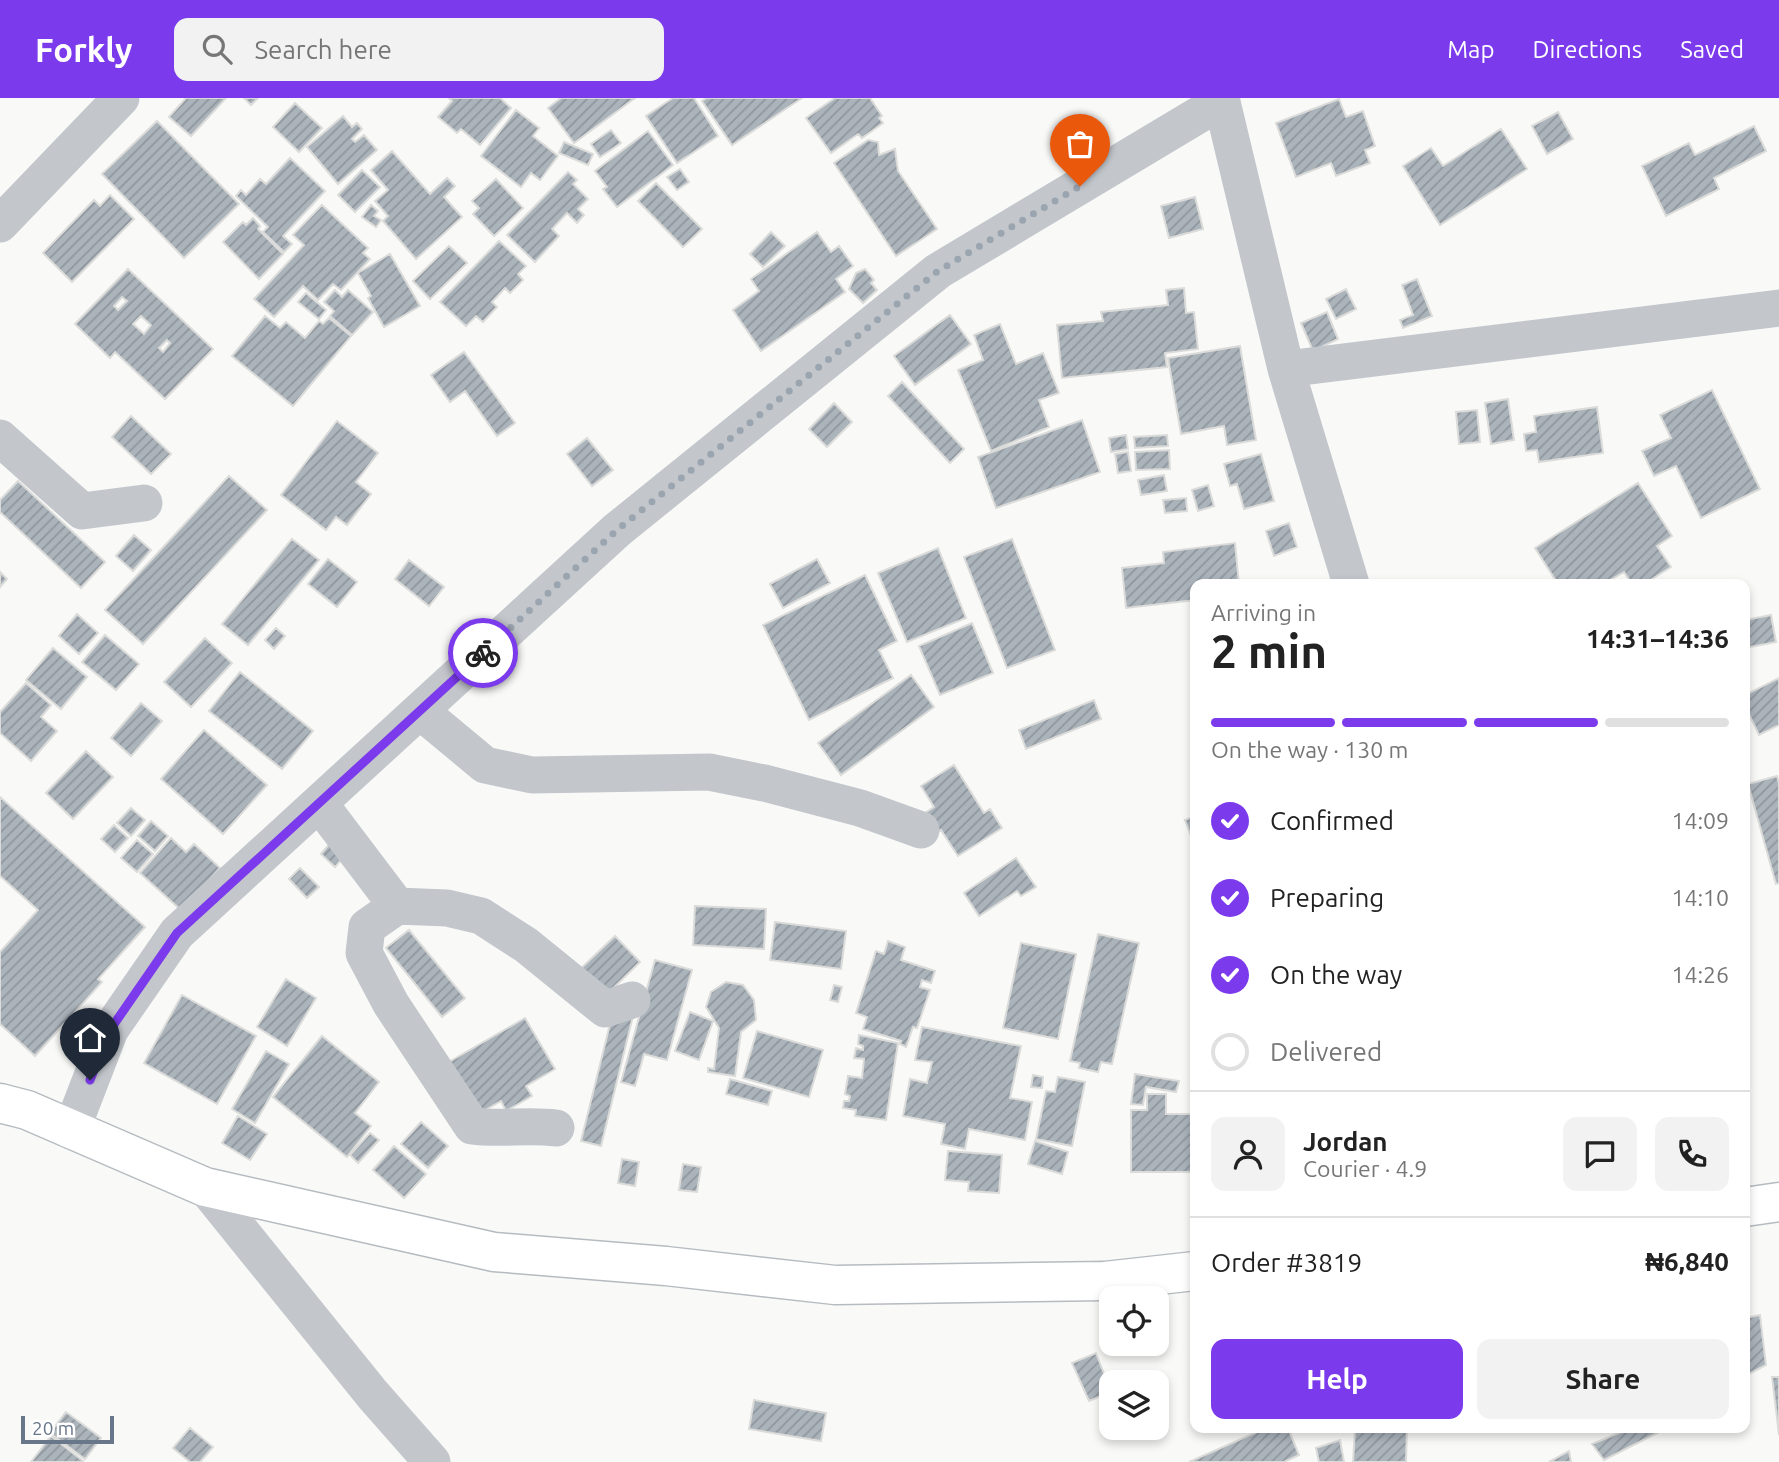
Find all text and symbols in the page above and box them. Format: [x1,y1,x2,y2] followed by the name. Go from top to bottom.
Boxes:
[174,18,664,81] search box
[198,30,236,68] icon: search
[35,31,132,68] text: Forkly
[254,35,392,64] text: Search here
[1447,36,1494,63] text: Map
[1532,36,1642,63] text: Directions
[1680,36,1744,63] text: Saved
[1050,114,1110,186] pin
[1061,125,1099,163] icon: bag
[1211,600,1316,625] text: Arriving in
[448,618,518,688] courier
[1586,624,1729,653] text: 14:31–14:36
[1211,625,1327,677] text: 2 min
[464,634,502,672] icon: bike
[1211,737,1408,762] text: On the way · 130 m
[1211,802,1249,840] icon: check
[1270,806,1394,835] text: Confirmed
[1671,808,1729,833] text: 14:09
[1211,879,1249,917] icon: check
[1270,883,1384,912] text: Preparing
[1671,885,1729,910] text: 14:10
[1211,956,1249,994] icon: check
[1270,960,1402,989] text: On the way
[1671,962,1729,987] text: 14:26
[60,1008,120,1080] pin
[71,1019,109,1057] icon: home
[1270,1037,1382,1066] text: Delivered
[1211,1117,1285,1191] button: person
[1563,1117,1637,1191] button: chat
[1655,1117,1729,1191] button: phone
[1303,1127,1388,1156] text: Jordan
[1303,1156,1427,1181] text: Courier · 4.9
[1645,1247,1729,1276] text: ₦6,840
[1211,1248,1362,1277] text: Order #3819
[1099,1286,1169,1440] map controls
[1099,1286,1169,1356] button: locate
[1211,1339,1463,1419] button: Help
[1477,1339,1729,1419] button: Share
[1099,1370,1169,1440] button: layers
[21,1413,114,1445] scale bar
[32,1417,74,1439] text: 20 m

